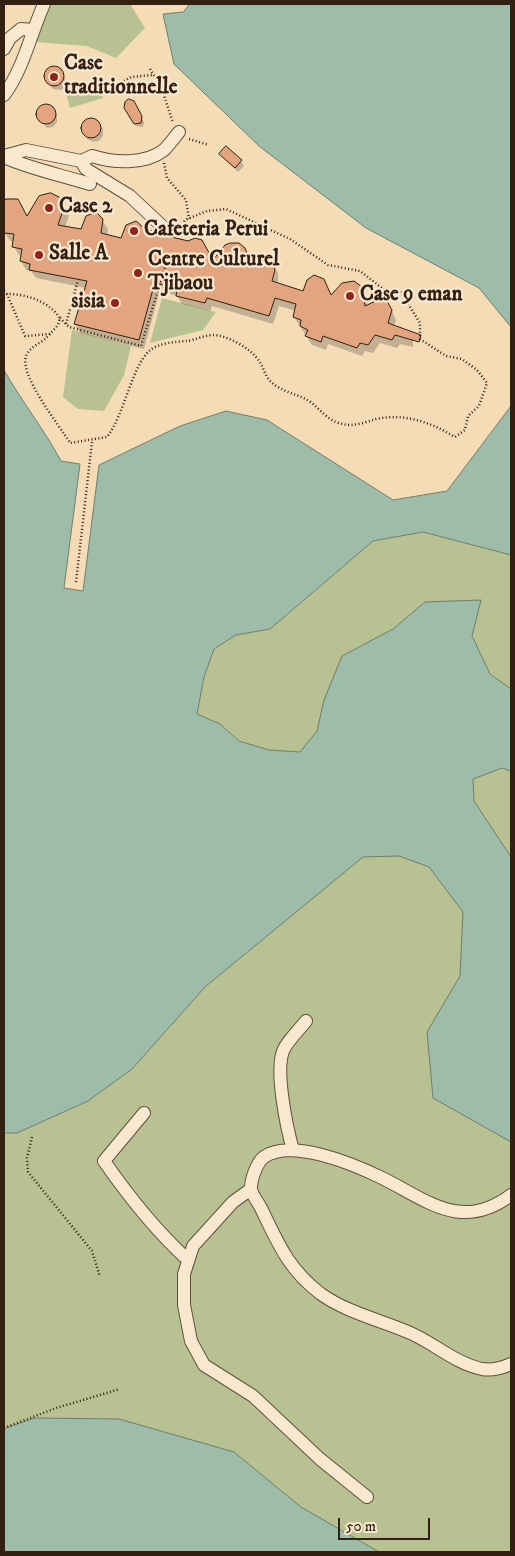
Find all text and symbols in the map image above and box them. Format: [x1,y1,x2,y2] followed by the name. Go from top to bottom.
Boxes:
[64,52,177,102] place label: Case traditionnelle
[48,71,60,83] marker: Case traditionnelle
[59,195,112,221] place label: Case 2
[43,202,55,214] marker: Case 2
[144,218,268,244] place label: Cafeteria Perui
[128,225,140,237] marker: Cafeteria Perui
[49,242,108,268] place label: Salle A
[148,248,279,298] place label: Centre Culturel Tjibaou
[33,249,45,261] marker: Salle A
[132,267,144,279] marker: Centre Culturel Tjibaou
[360,283,462,309] place label: Case 9 eman
[71,290,105,316] place label: sisia
[344,290,356,302] marker: Case 9 eman
[109,297,121,309] marker: sisia
[340,1508,432,1540] scale bar
[346,1517,376,1536] text: 50 m

